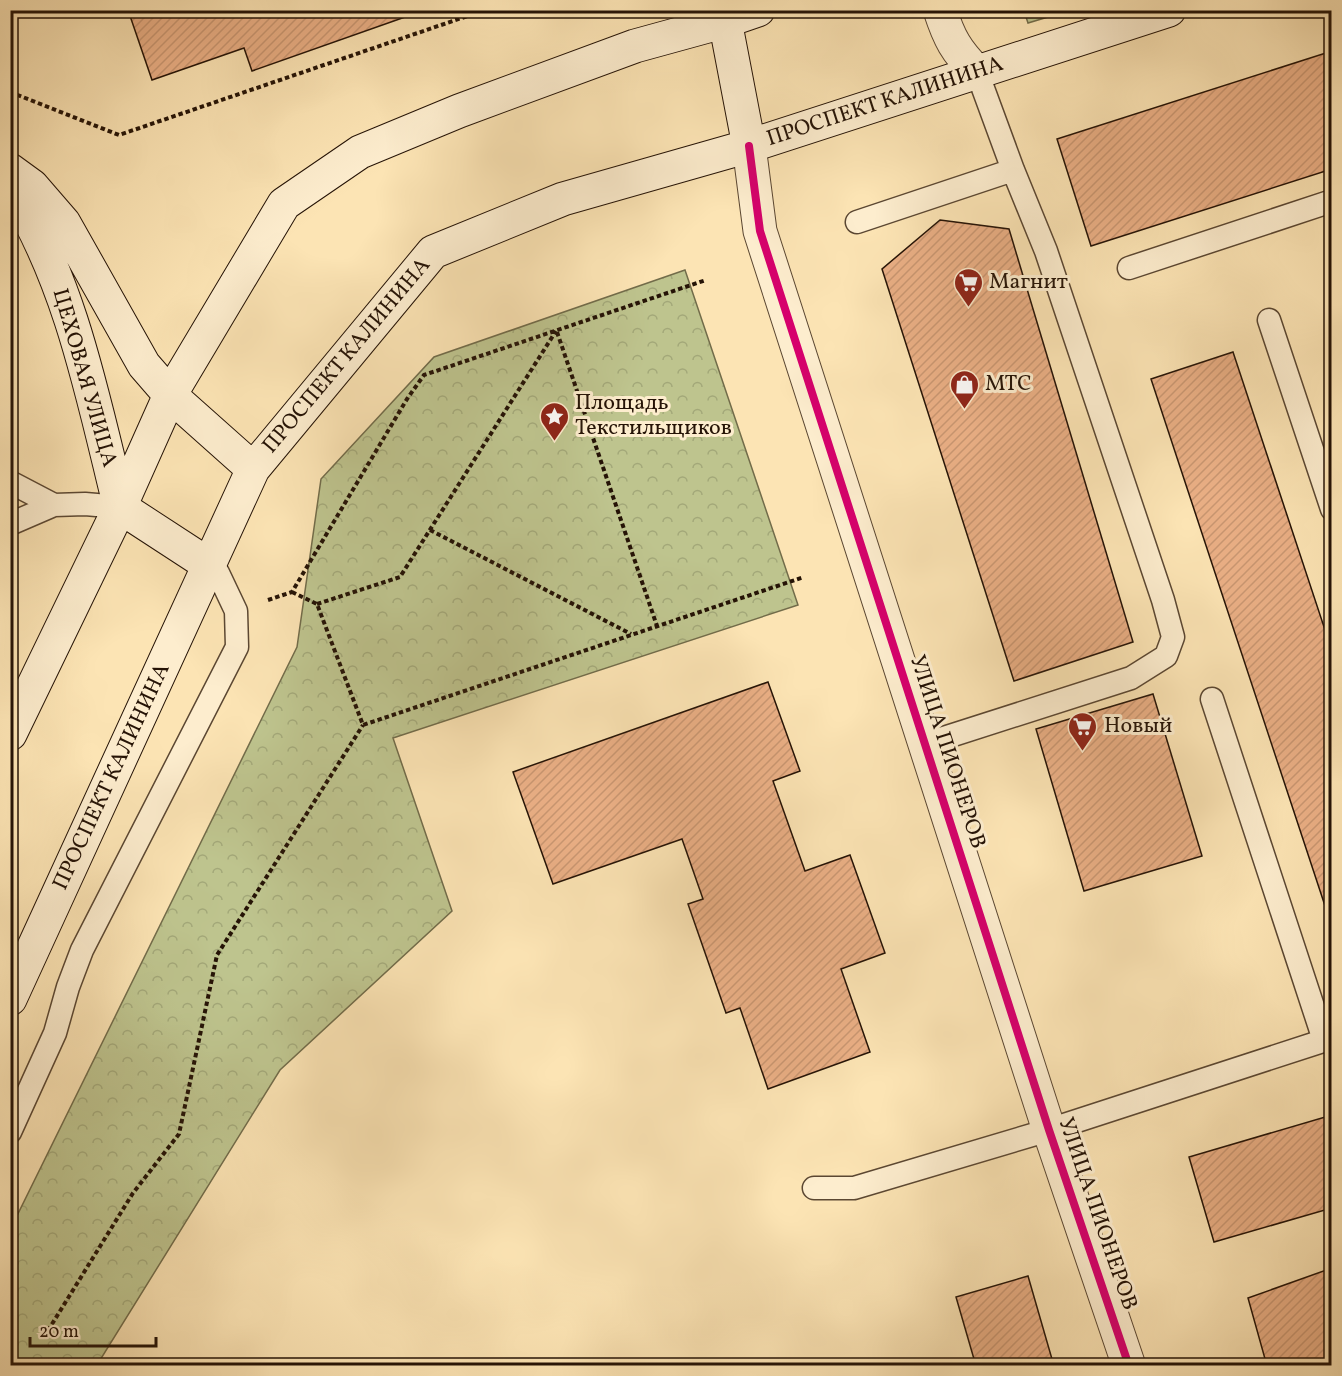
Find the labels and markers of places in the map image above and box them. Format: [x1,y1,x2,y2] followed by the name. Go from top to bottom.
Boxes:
[952,266,984,308] supermarket icon: Магнит
[989,267,1068,298] place label: Магнит
[948,368,980,410] shop icon: МТС
[985,369,1032,400] place label: МТС
[575,388,732,444] place label: Площадь Текстильщиков
[538,400,570,442] place icon: Площадь Текстильщиков
[1067,710,1099,752] supermarket icon: Новый
[1104,711,1172,742] place label: Новый

